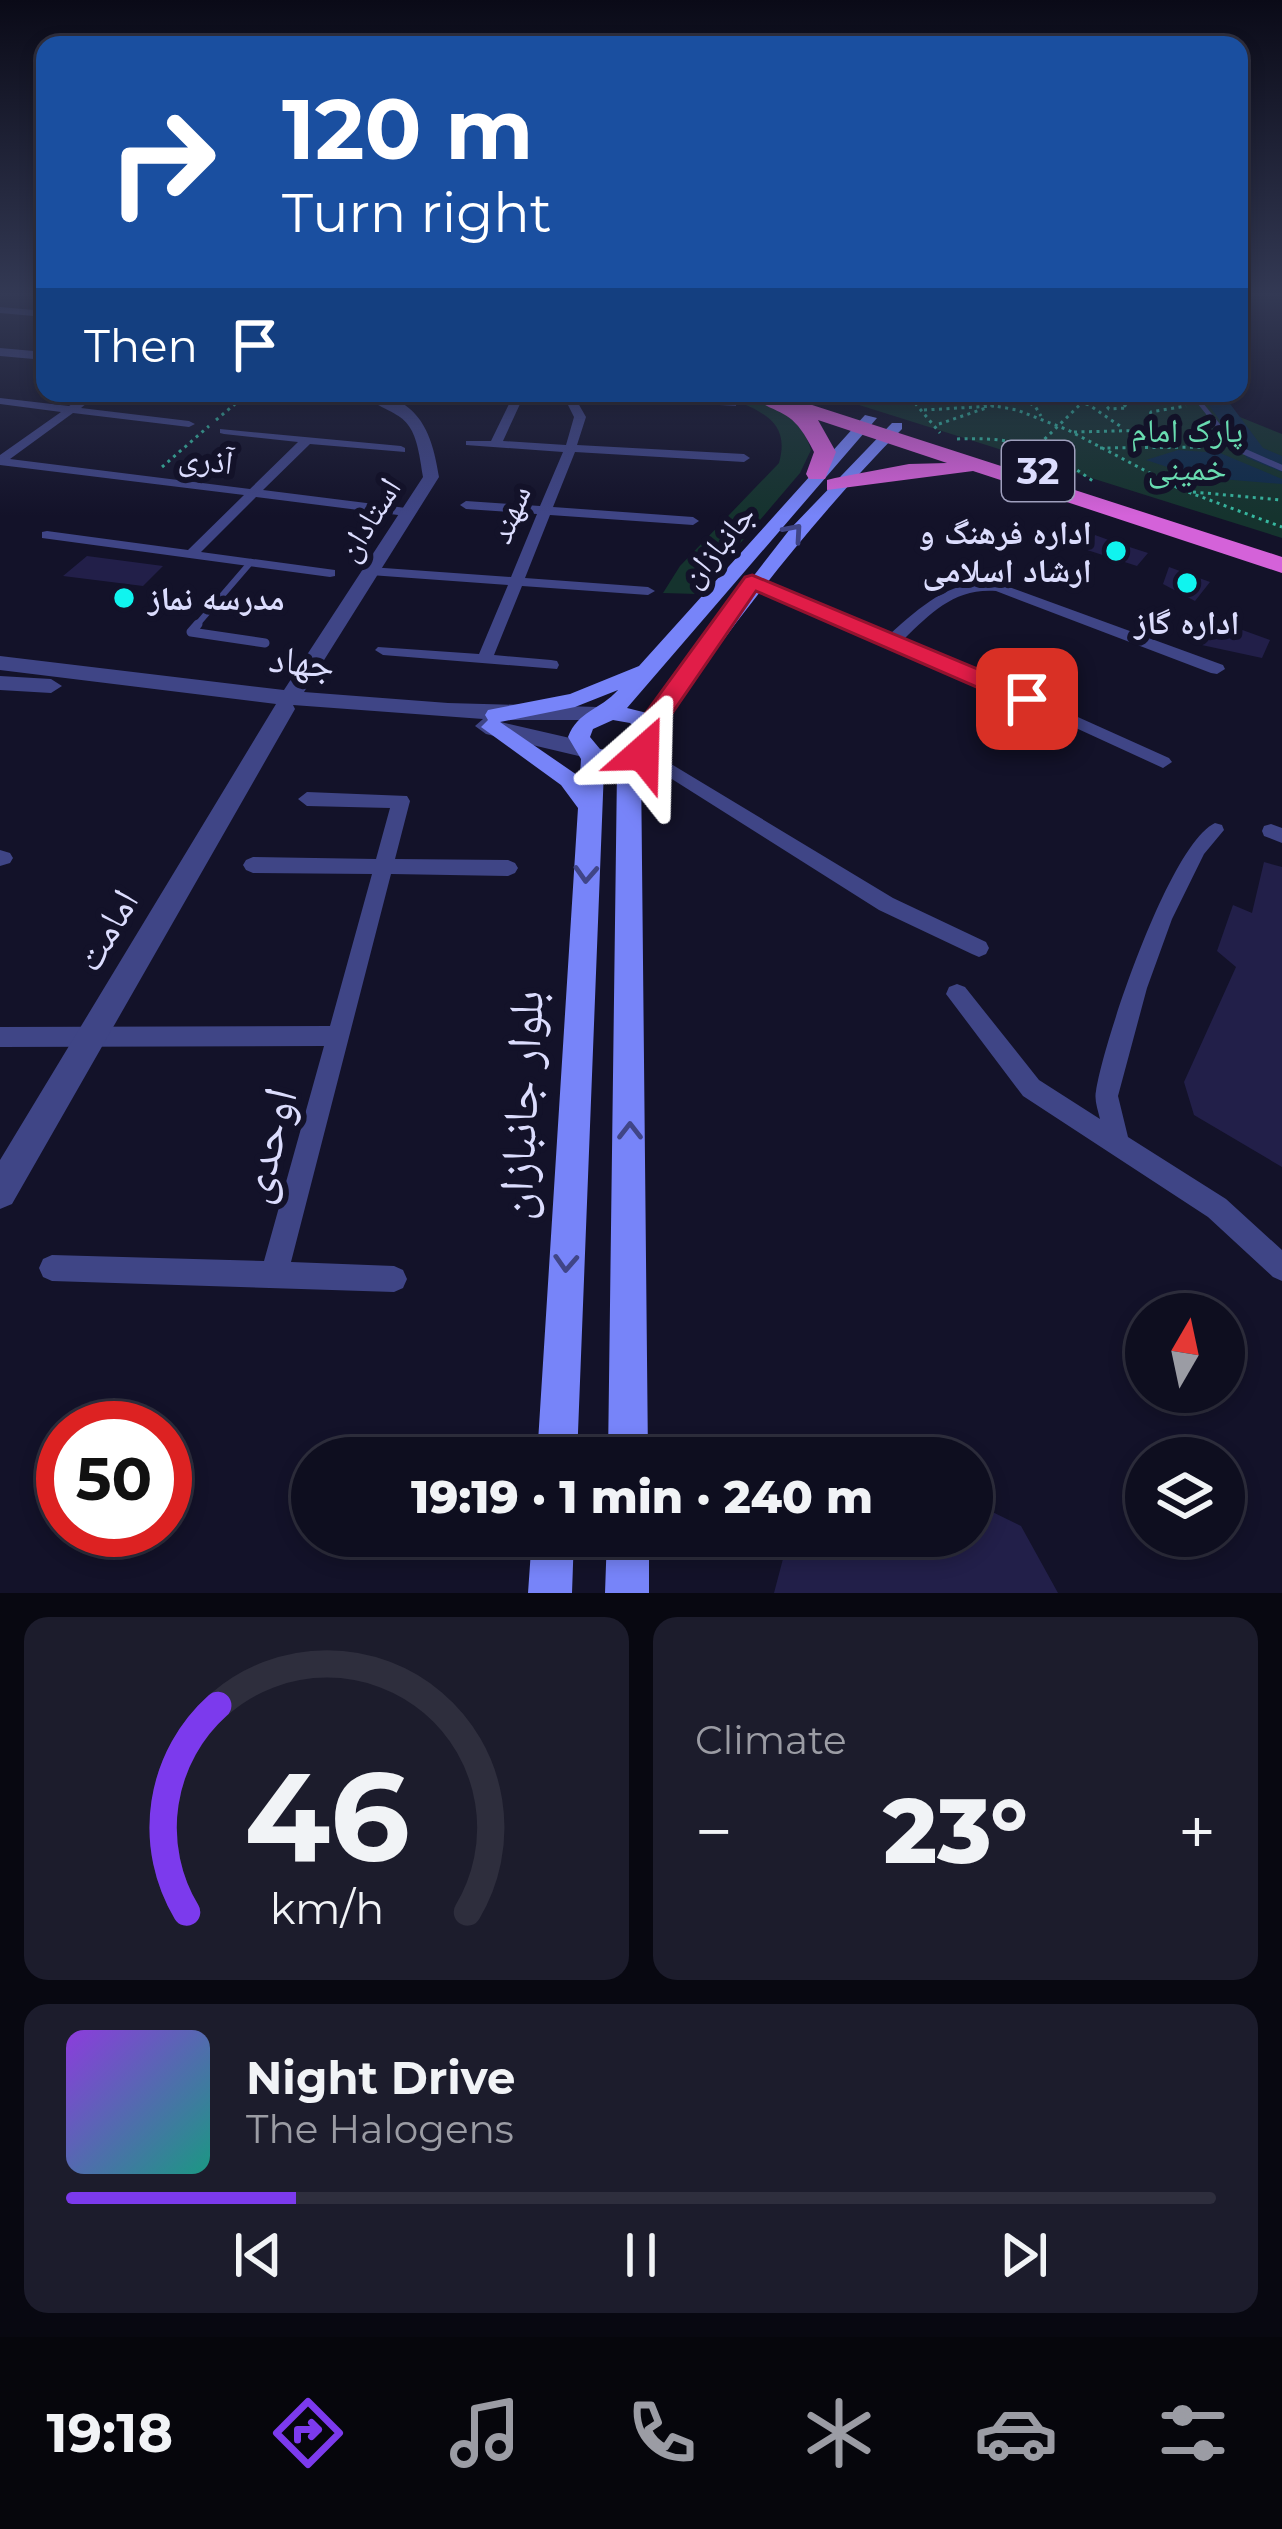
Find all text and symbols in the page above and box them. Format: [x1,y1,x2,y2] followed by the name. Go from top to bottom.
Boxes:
[282,78,533,180] text: 120 m
[84,84,240,240] icon: right
[282,180,552,246] text: Turn right
[222,312,288,378] icon: arrive
[84,318,198,373] text: Then
[1131,410,1243,489] park label: پارک امام خمینی
[176,436,237,483] street label: آذری
[1002,441,1074,501] road number: 32
[327,470,410,569] street label: استادان
[479,479,539,549] street label: سهند
[671,495,764,595] street label: جانبازان
[918,512,1092,591] place label: اداره فرهنگ و ارشاد اسلامی
[780,524,802,546] one-way arrow
[1103,538,1129,564] marker: اداره فرهنگ و ارشاد اسلامی
[1174,570,1200,596] marker: اداره گاز
[146,578,285,618] place label: مدرسه نماز
[111,585,137,611] marker: مدرسه نماز
[1132,602,1240,642] place label: اداره گاز
[267,634,337,688] street label: جهاد
[976,648,1078,750] pin
[994,666,1060,732] icon: arrive
[580,690,706,816] position arrow
[573,865,599,884] one-way arrow
[64,881,148,979] street label: امامت
[485,989,556,1221] street label: بلوار جانبازان
[223,1081,310,1209] street label: اوحدی
[617,1121,643,1139] one-way arrow
[553,1254,579,1273] one-way arrow
[1125,1293,1245,1413] north arrow
[1125,1293,1245,1557] map controls
[36,1401,192,1557] speed limit sign: 50
[1125,1437,1245,1557] button: layers
[411,1469,873,1524] text: 19:19 · 1 min · 240 m
[695,1716,847,1764] text: Climate
[244,1740,409,1892] text: 46
[883,1776,1028,1886] text: 23°
[695,1791,733,1872] text: −
[1178,1791,1216,1872] text: +
[269,1881,384,1934] text: km/h
[246,2050,515,2105] text: Night Drive
[246,2105,514,2153] text: The Halogens
[225,2222,291,2288] icon: previous
[608,2222,674,2288] icon: pause
[991,2222,1057,2288] icon: next
[266,2391,350,2475] icon: directions
[443,2391,527,2475] icon: music
[620,2391,704,2475] icon: phone
[797,2391,881,2475] icon: climate
[974,2391,1058,2475] icon: car
[1151,2391,1235,2475] icon: filters
[47,2400,173,2466] text: 19:18

